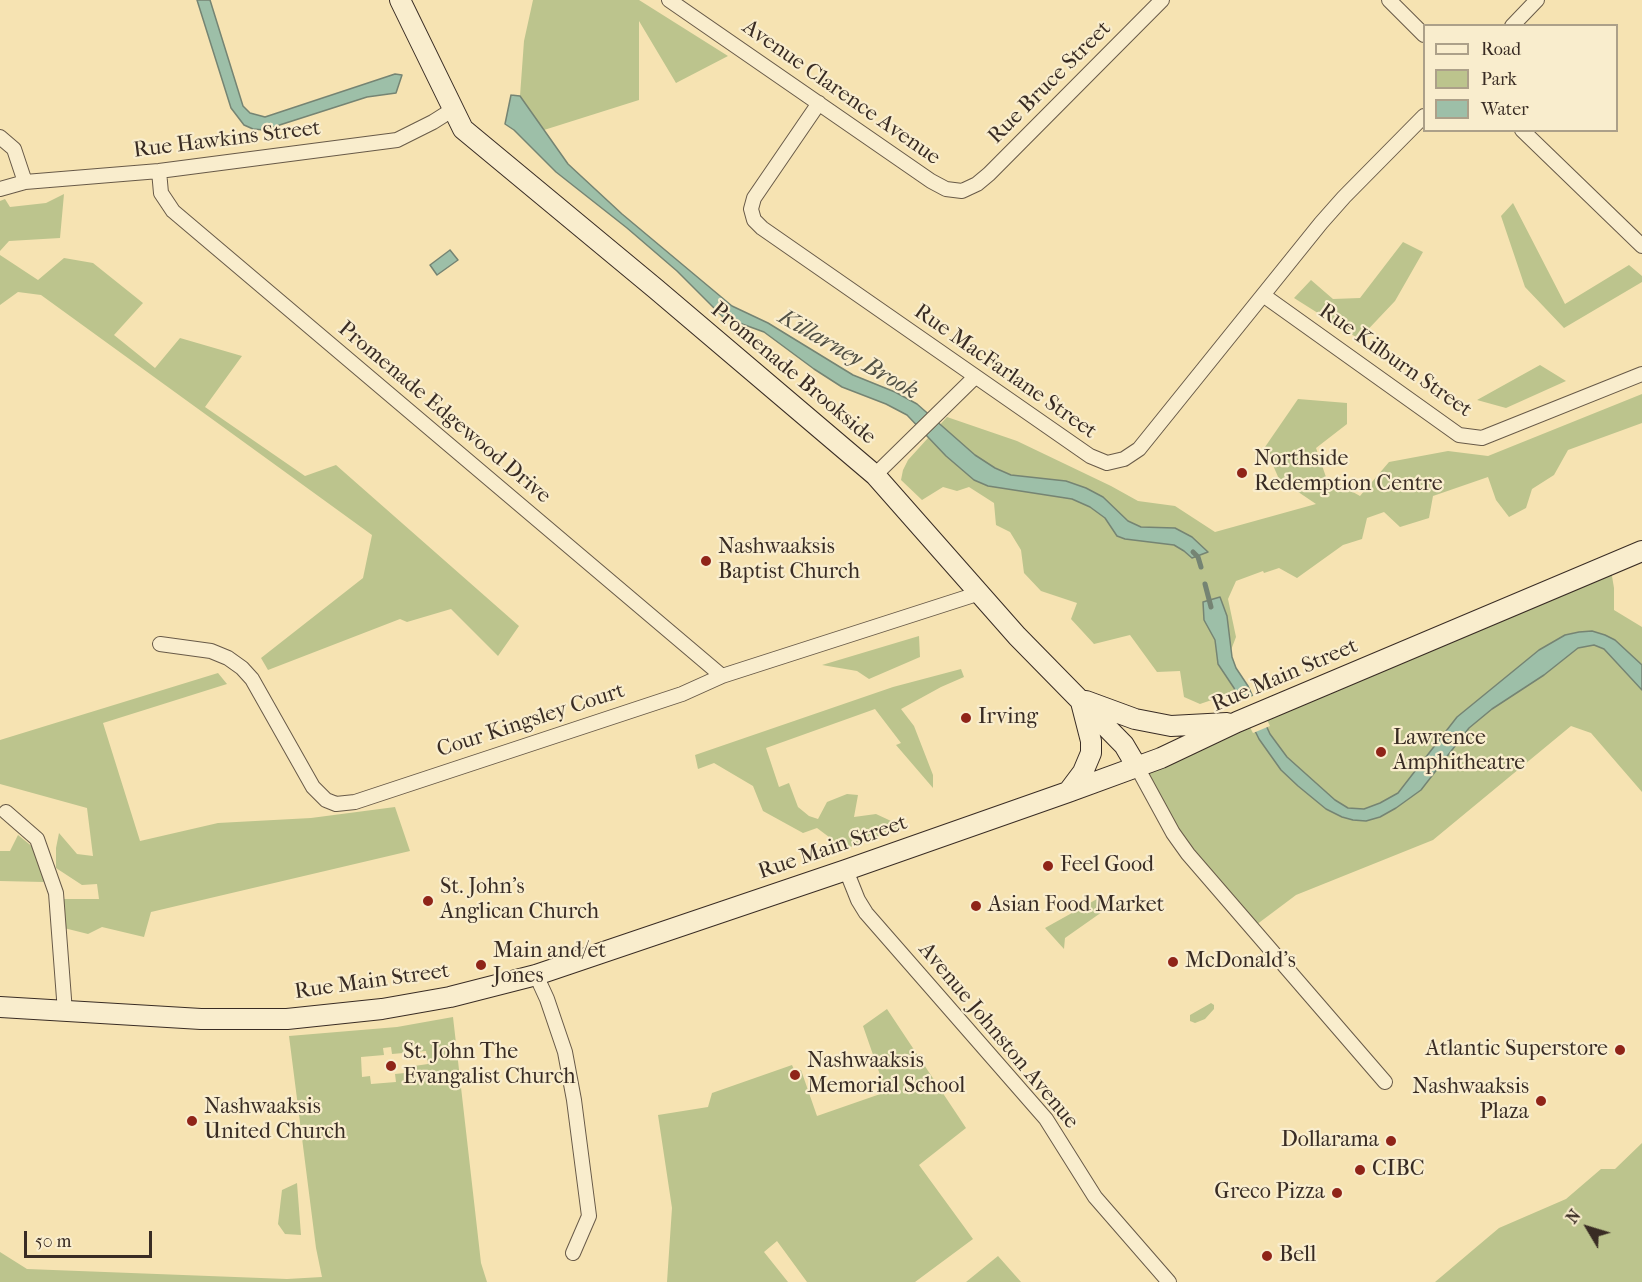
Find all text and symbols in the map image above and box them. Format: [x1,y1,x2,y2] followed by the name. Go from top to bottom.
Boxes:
[737,15,945,171] street label: Avenue Clarence Avenue
[983,16,1117,150] street label: Rue Bruce Street
[1423,24,1618,132] legend
[1481,39,1521,60] text: Road
[1481,69,1517,90] text: Park
[1481,99,1529,120] text: Water
[132,115,322,165] street label: Rue Hawkins Street
[705,297,881,451] street label: Promenade Brookside
[1313,298,1477,424] street label: Rue Kilburn Street
[909,299,1101,445] street label: Rue MacFarlane Street
[773,303,923,407] water label: Killarney Brook
[332,316,556,510] street label: Promenade Edgewood Drive
[1254,447,1443,499] place label: Northside Redemption Centre
[1235,466,1249,480] marker: Northside Redemption Centre
[718,535,860,586] place label: Nashwaaksis Baptist Church
[699,554,713,568] marker: Nashwaaksis Baptist Church
[1208,633,1362,719] street label: Rue Main Street
[434,678,628,764] street label: Cour Kingsley Court
[978,705,1038,731] place label: Irving
[959,711,973,725] marker: Irving
[1393,726,1525,778] place label: Lawrence Amphitheatre
[1374,745,1388,759] marker: Lawrence Amphitheatre
[755,810,911,886] street label: Rue Main Street
[1060,853,1154,879] place label: Feel Good
[1041,859,1055,873] marker: Feel Good
[440,875,599,926] place label: St. John's Anglican Church
[988,893,1164,919] place label: Asian Food Market
[421,894,435,908] marker: St. John's Anglican Church
[969,899,983,913] marker: Asian Food Market
[912,937,1084,1135] street label: Avenue Johnston Avenue
[493,939,606,990] place label: Main and/et Jones
[1185,949,1296,975] place label: McDonald's
[1166,955,1180,969] marker: McDonald's
[293,958,451,1006] street label: Rue Main Street
[474,958,488,972] marker: Main and/et Jones
[1426,1037,1608,1063] place label: Atlantic Superstore
[403,1040,576,1092] place label: St. John The Evangalist Church
[1613,1043,1627,1057] marker: Atlantic Superstore
[807,1049,965,1100] place label: Nashwaaksis Memorial School
[384,1059,398,1073] marker: St. John The Evangalist Church
[788,1068,802,1082] marker: Nashwaaksis Memorial School
[1412,1075,1529,1126] place label: Nashwaaksis Plaza
[1534,1094,1548,1108] marker: Nashwaaksis Plaza
[204,1095,346,1146] place label: Nashwaaksis United Church
[185,1114,199,1128] marker: Nashwaaksis United Church
[1281,1128,1379,1154] place label: Dollarama
[1384,1134,1398,1148] marker: Dollarama
[1372,1157,1425,1183] place label: CIBC
[1353,1163,1367,1177] marker: CIBC
[1214,1180,1325,1206] place label: Greco Pizza
[1330,1186,1344,1200] marker: Greco Pizza
[1558,1198,1618,1258] north arrow
[1562,1206,1585,1227] text: N
[27,1219,154,1257] scale bar
[35,1231,71,1252] text: 50 m
[1279,1243,1316,1269] place label: Bell
[1260,1249,1274,1263] marker: Bell

